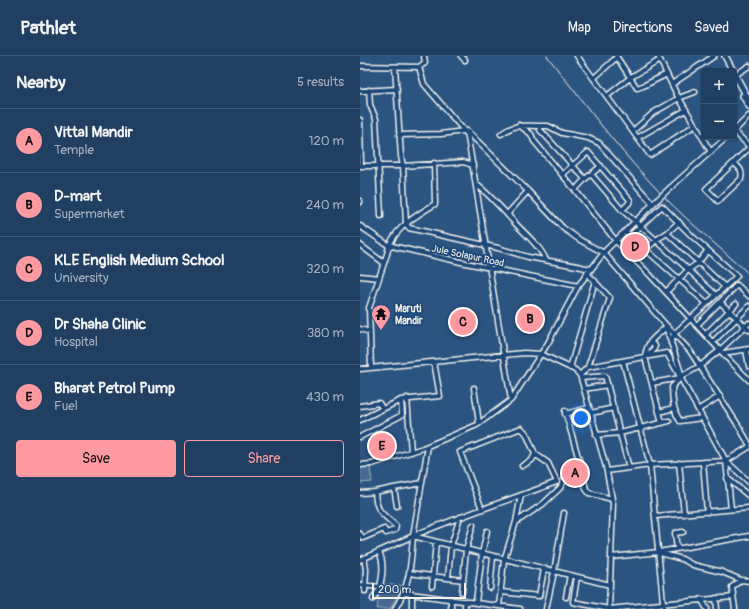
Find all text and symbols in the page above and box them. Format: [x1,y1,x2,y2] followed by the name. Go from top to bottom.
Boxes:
[20,16,76,40] text: Pathlet
[568,19,591,36] text: Map
[613,19,672,36] text: Directions
[694,19,729,36] text: Saved
[701,68,737,140] map controls
[701,68,737,104] button: +
[16,72,65,93] text: Nearby
[297,74,344,90] text: 5 results
[701,104,737,140] button: −
[54,123,133,142] text: Vittal Mandir
[25,133,33,149] text: A
[308,133,344,149] text: 120 m
[54,142,94,158] text: Temple
[54,187,102,206] text: D-mart
[25,197,33,213] text: B
[306,197,344,213] text: 240 m
[54,206,125,222] text: Supermarket
[622,232,648,262] pin: D
[430,242,505,270] street label: Jule Solapur Road
[54,251,225,270] text: KLE English Medium School
[25,261,33,277] text: C
[306,261,344,277] text: 320 m
[54,270,108,286] text: University
[370,303,392,331] temple icon: Maruti Mandir
[395,303,423,327] place label: Maruti Mandir
[517,304,543,334] pin: B
[450,307,476,337] pin: C
[54,315,146,334] text: Dr Shaha Clinic
[25,325,33,341] text: D
[307,325,344,341] text: 380 m
[54,334,98,350] text: Hospital
[54,379,175,398] text: Bharat Petrol Pump
[26,389,32,405] text: E
[306,389,344,405] text: 430 m
[54,398,78,414] text: Fuel
[571,408,591,428] your location
[369,431,395,461] pin: E
[16,440,176,477] button: Save
[184,440,344,477] button: Share
[562,458,588,488] pin: A
[372,581,466,600] scale bar
[378,583,411,596] text: 200 m

